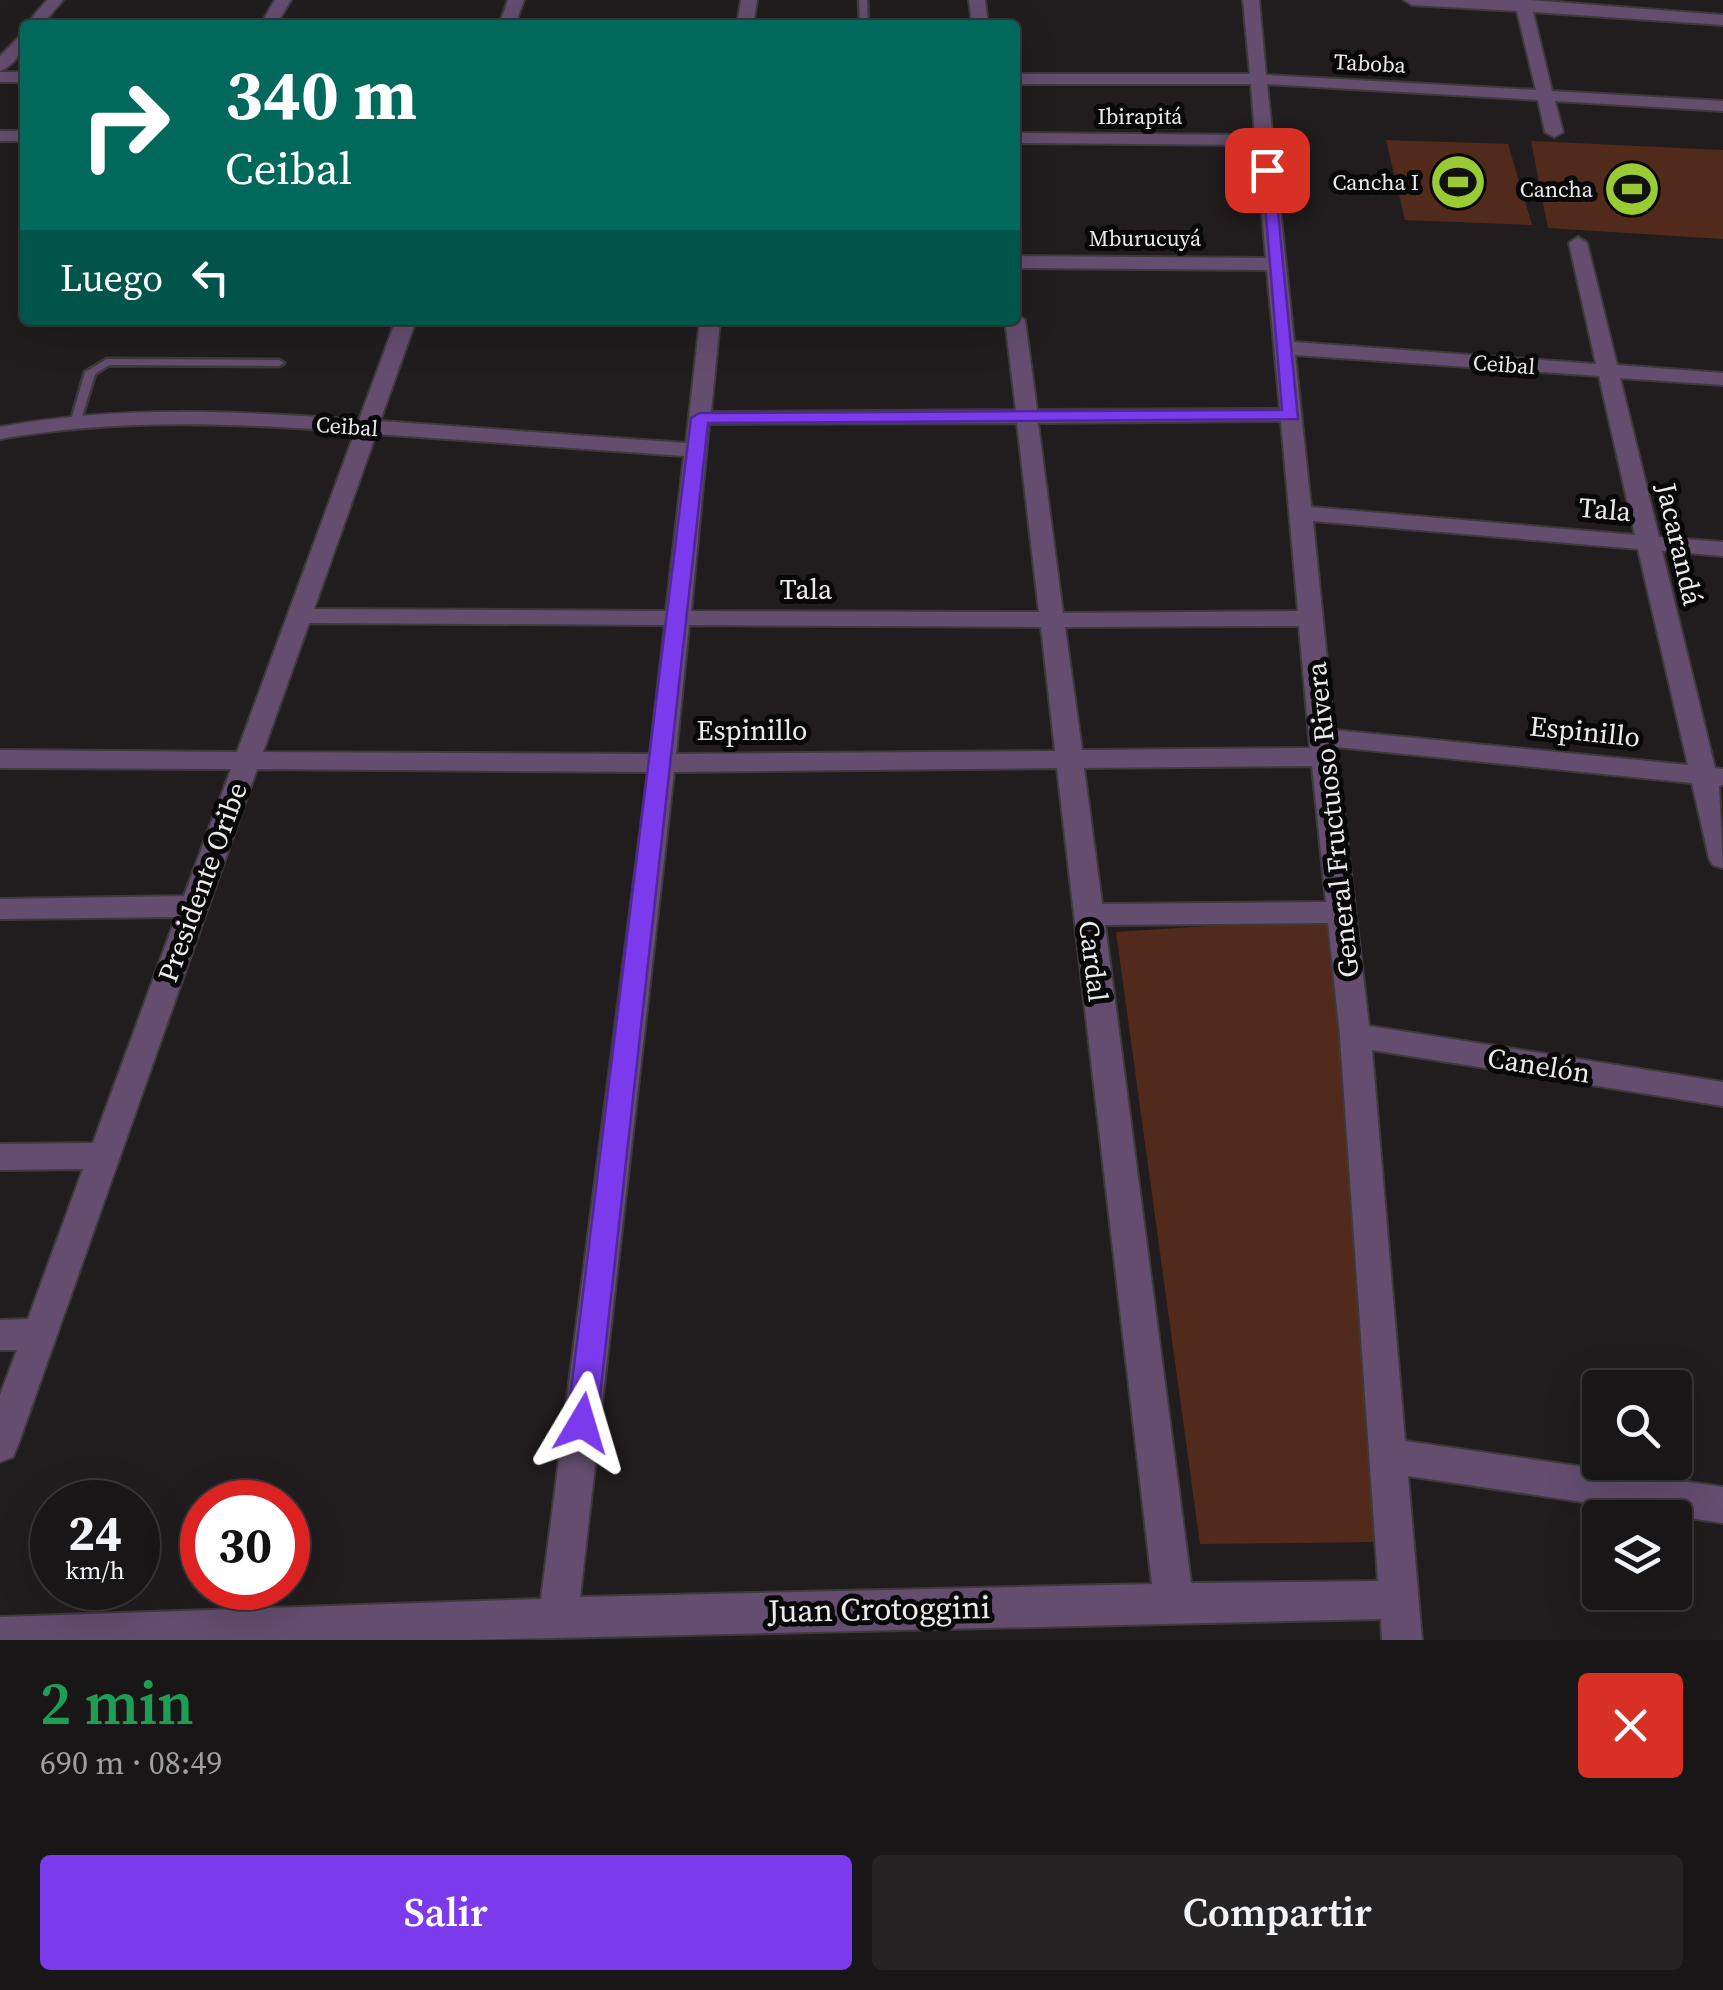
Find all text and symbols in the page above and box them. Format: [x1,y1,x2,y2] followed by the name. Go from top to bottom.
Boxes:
[225,46,417,142] text: 340 m
[1333,46,1408,80] street label: Taboba
[60,60,190,190] icon: right
[1098,101,1183,131] street label: Ibirapitá
[1225,128,1310,213] pin
[225,137,352,199] text: Ceibal
[1240,143,1295,198] icon: arrive
[1428,152,1488,212] sports icon: Cancha I
[1602,159,1662,219] sports icon: Cancha
[1332,167,1419,197] place label: Cancha I
[1520,174,1594,204] place label: Cancha
[1089,223,1202,253] street label: Mburucuyá
[183,250,238,305] icon: left
[60,252,163,304] text: Luego
[1472,347,1536,381] street label: Ceibal
[315,409,379,443] street label: Ceibal
[1647,478,1713,610] street label: Jacarandá
[1577,488,1633,530] street label: Tala
[780,570,833,608] street label: Tala
[1296,660,1367,980] street label: General Fructuoso Rivera
[1528,706,1642,756] street label: Espinillo
[697,711,807,749] street label: Espinillo
[148,777,256,987] street label: Presidente Oribe
[1070,918,1118,1004] street label: Cardal
[1485,1038,1593,1092] street label: Canelón
[1582,1370,1692,1610] map controls
[1582,1370,1692,1480] button: search
[530,1371,634,1475] position arrow
[180,1480,310,1610] speed limit sign: 30
[68,1498,122,1567] text: 24
[1582,1500,1692,1610] button: layers
[65,1553,125,1587] text: km/h
[766,1585,991,1633] street label: Juan Crotoggini
[40,1662,194,1744] text: 2 min
[1578,1673,1683,1778] button: close
[40,1741,222,1785] text: 690 m · 08:49
[40,1855,852,1970] button: Salir
[872,1855,1683,1970] button: Compartir

